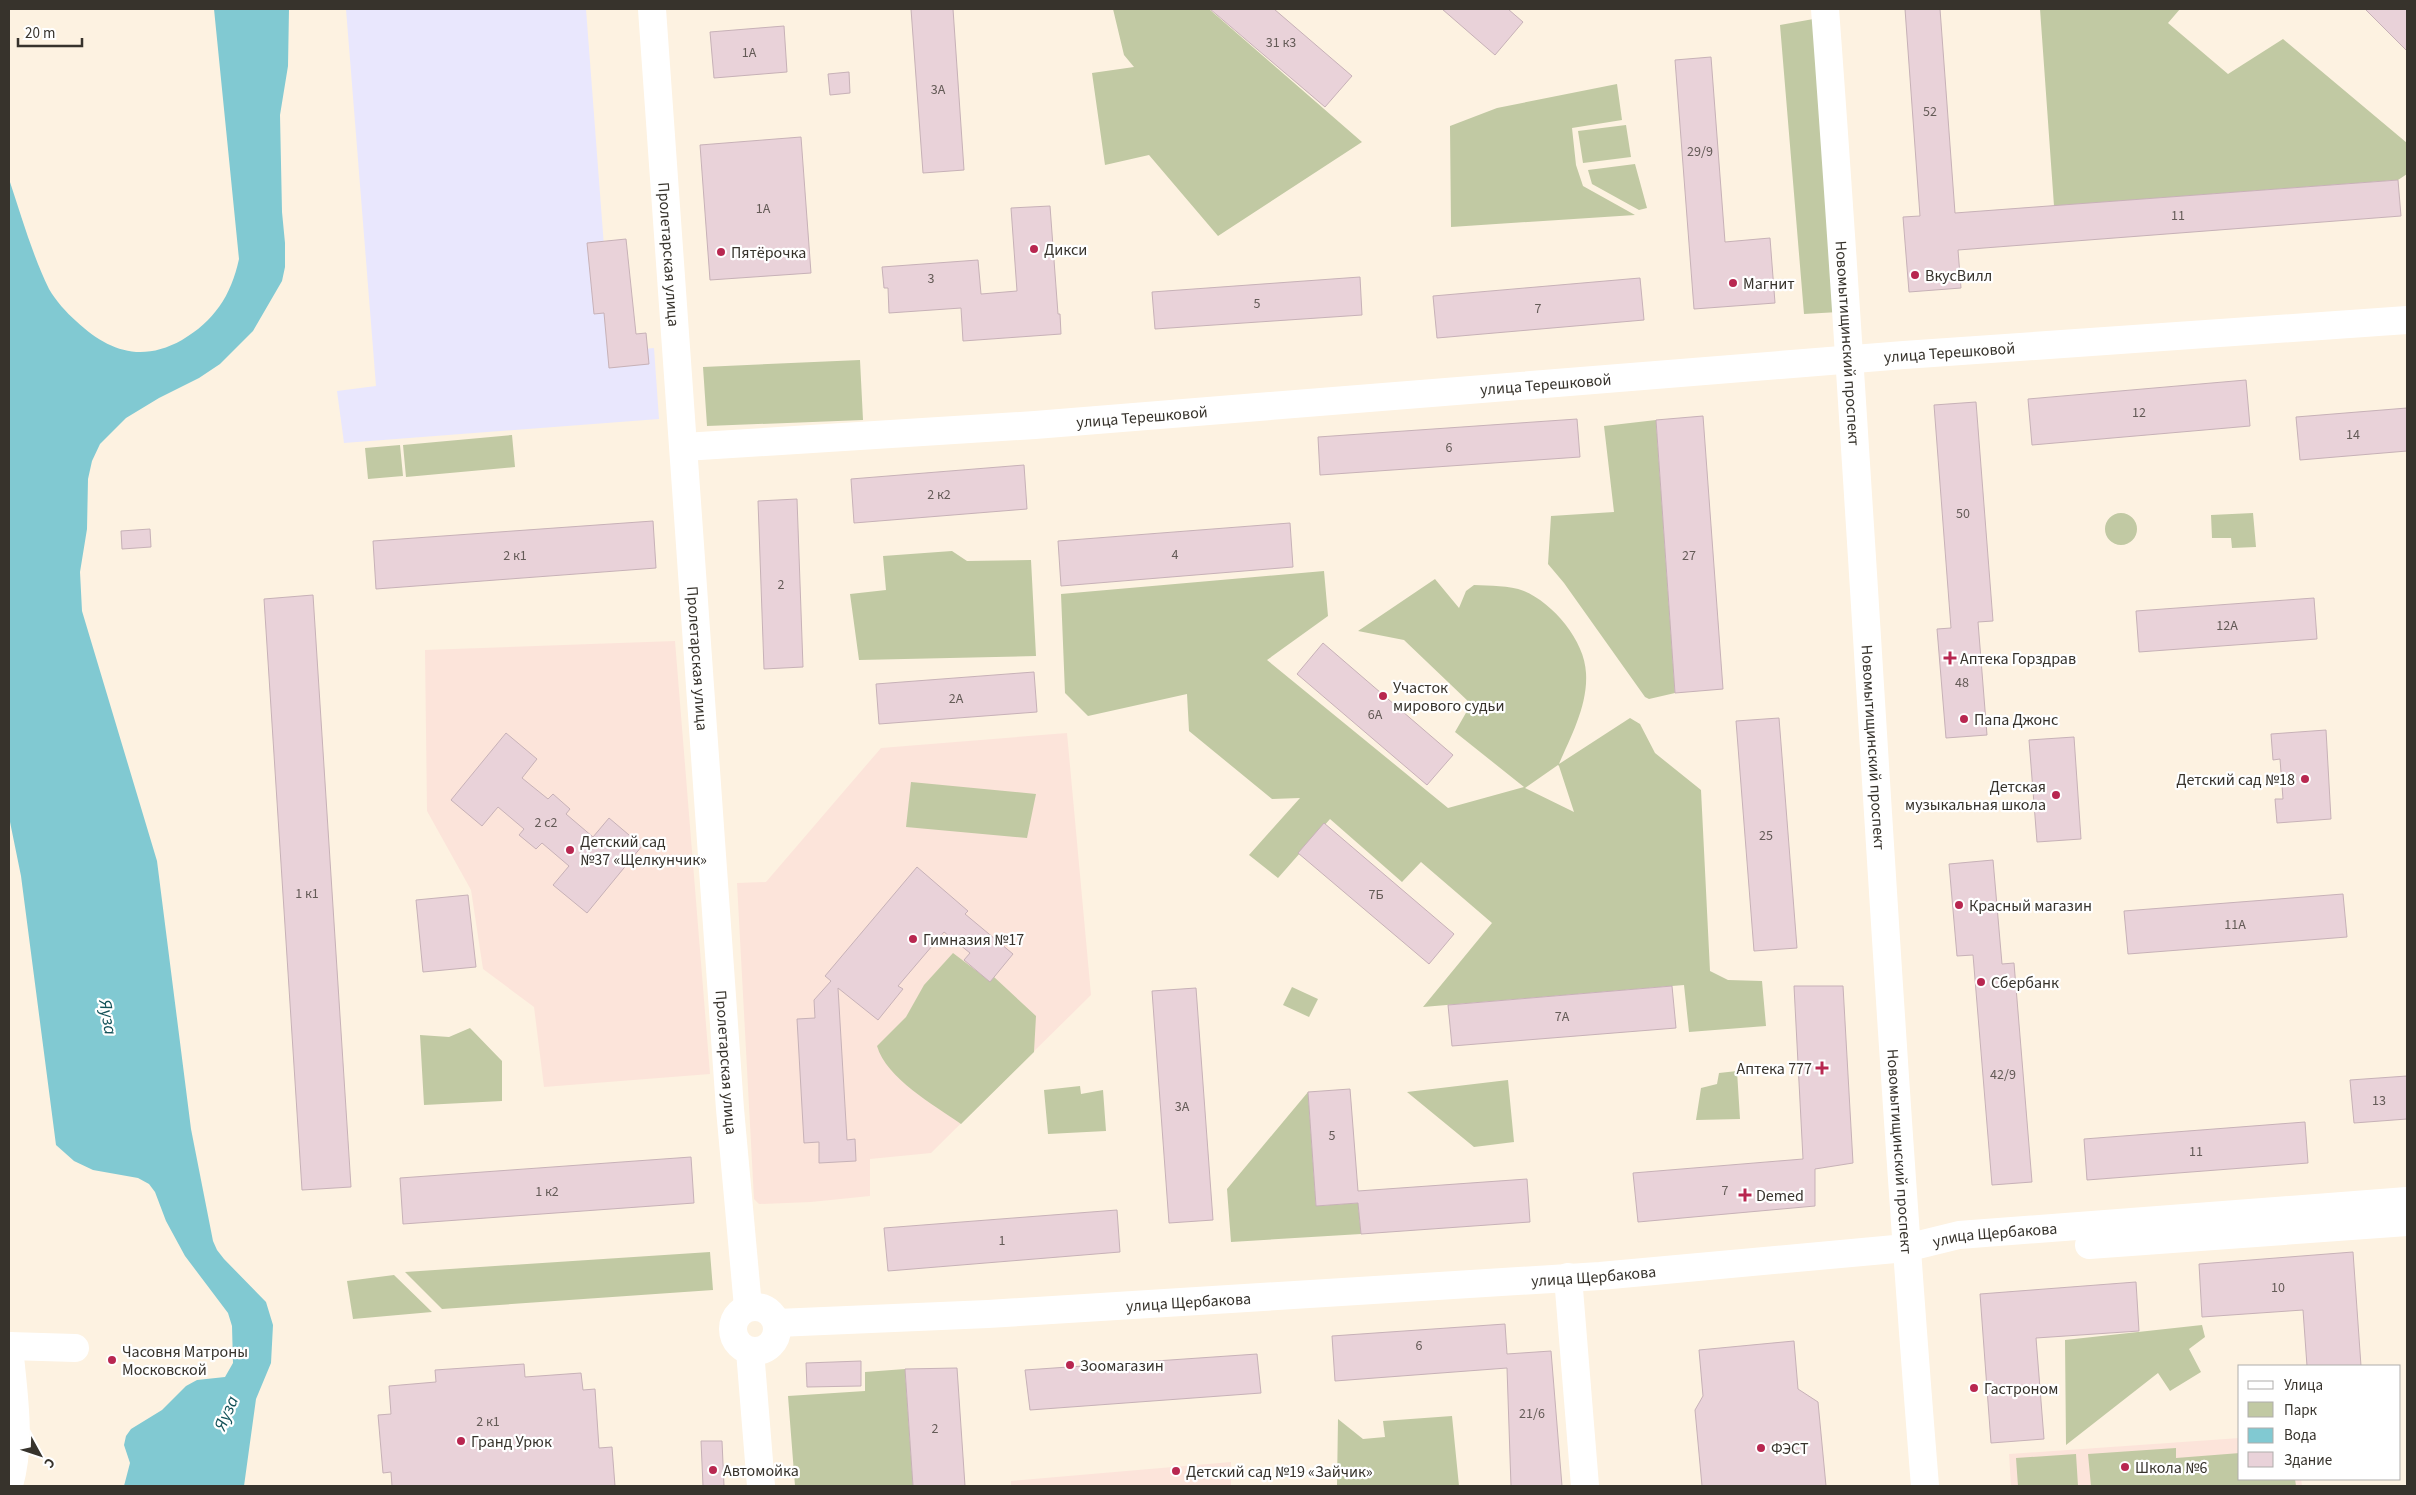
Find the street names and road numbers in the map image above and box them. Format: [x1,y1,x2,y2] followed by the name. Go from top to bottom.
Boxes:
[652,181,684,327] street label: Пролетарская улица
[1830,240,1865,447] street label: Новомытищинский проспект
[1883,337,2016,369] street label: улица Терешковой
[1479,369,1612,401] street label: улица Терешковой
[1076,401,1209,434] street label: улица Терешковой
[681,585,713,731] street label: Пролетарская улица
[1855,644,1890,851] street label: Новомытищинский проспект
[710,989,742,1136] street label: Пролетарская улица
[1881,1048,1917,1255] street label: Новомытищинский проспект
[1930,1218,2058,1253] street label: улица Щербакова
[1530,1261,1657,1292] street label: улица Щербакова
[1125,1288,1252,1317] street label: улица Щербакова

